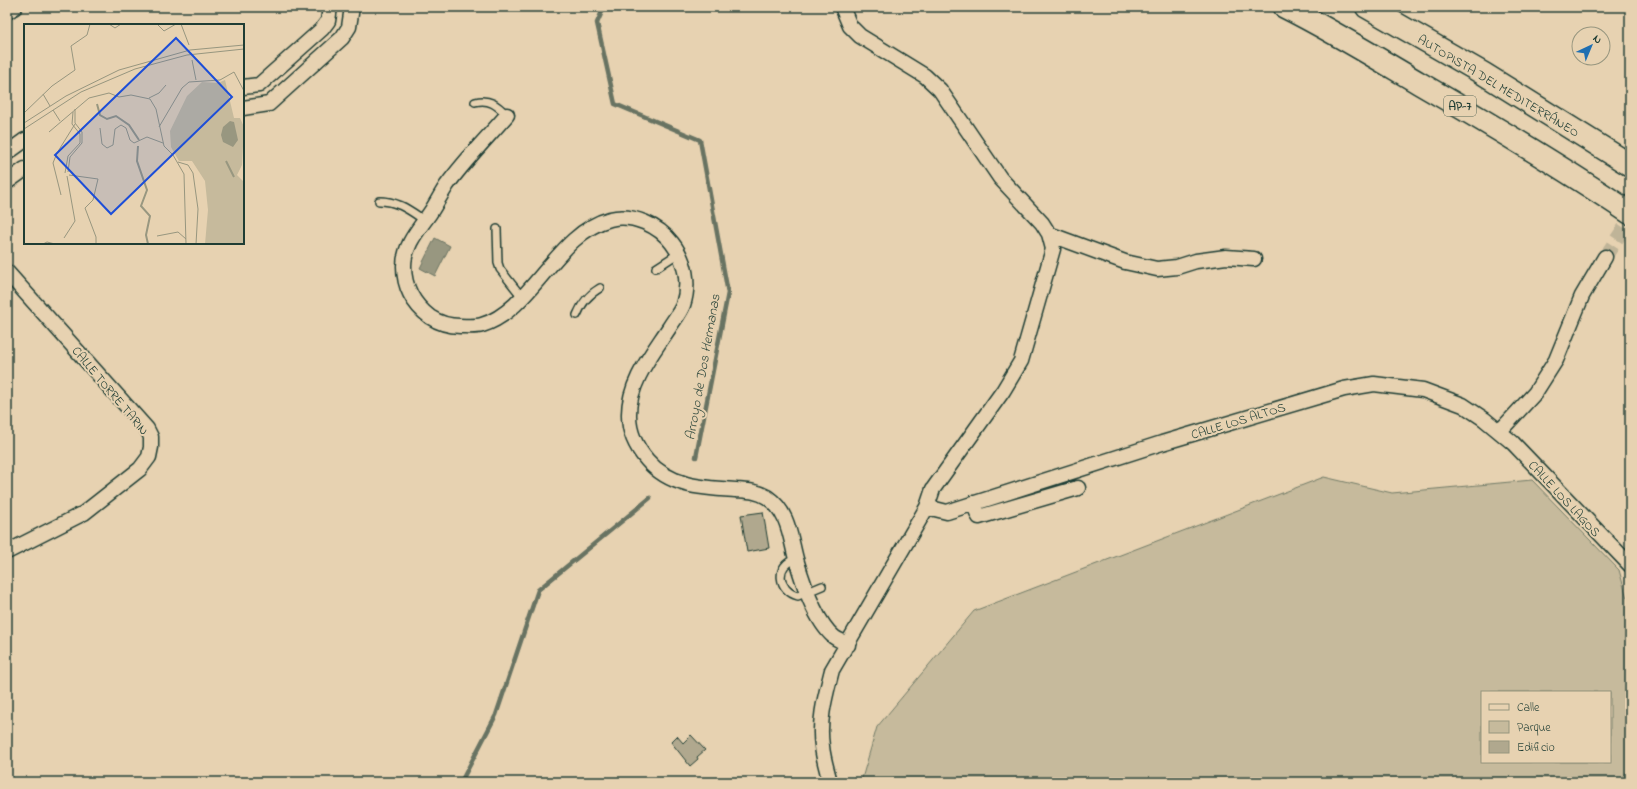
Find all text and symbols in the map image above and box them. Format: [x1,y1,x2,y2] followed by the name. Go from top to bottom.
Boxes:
[24,24,244,244] inset map
[1571,26,1611,66] north arrow
[1414,30,1583,142] street label: AUTOPISTA DEL MEDITERRÁNEO
[1589,31,1605,48] text: N
[1444,96,1476,116] road number: AP-7
[680,292,727,442] water label: Arroyo de Dos Hermanas
[67,342,153,440] street label: CALLE TORRE TARIN
[1189,398,1288,445] street label: CALLE LOS ALTOS
[1523,457,1604,541] street label: CALLE LOS LAGOS
[1481,691,1611,763] legend
[1517,699,1540,717] text: Calle
[1517,719,1551,737] text: Parque
[1517,739,1555,757] text: Edificio

